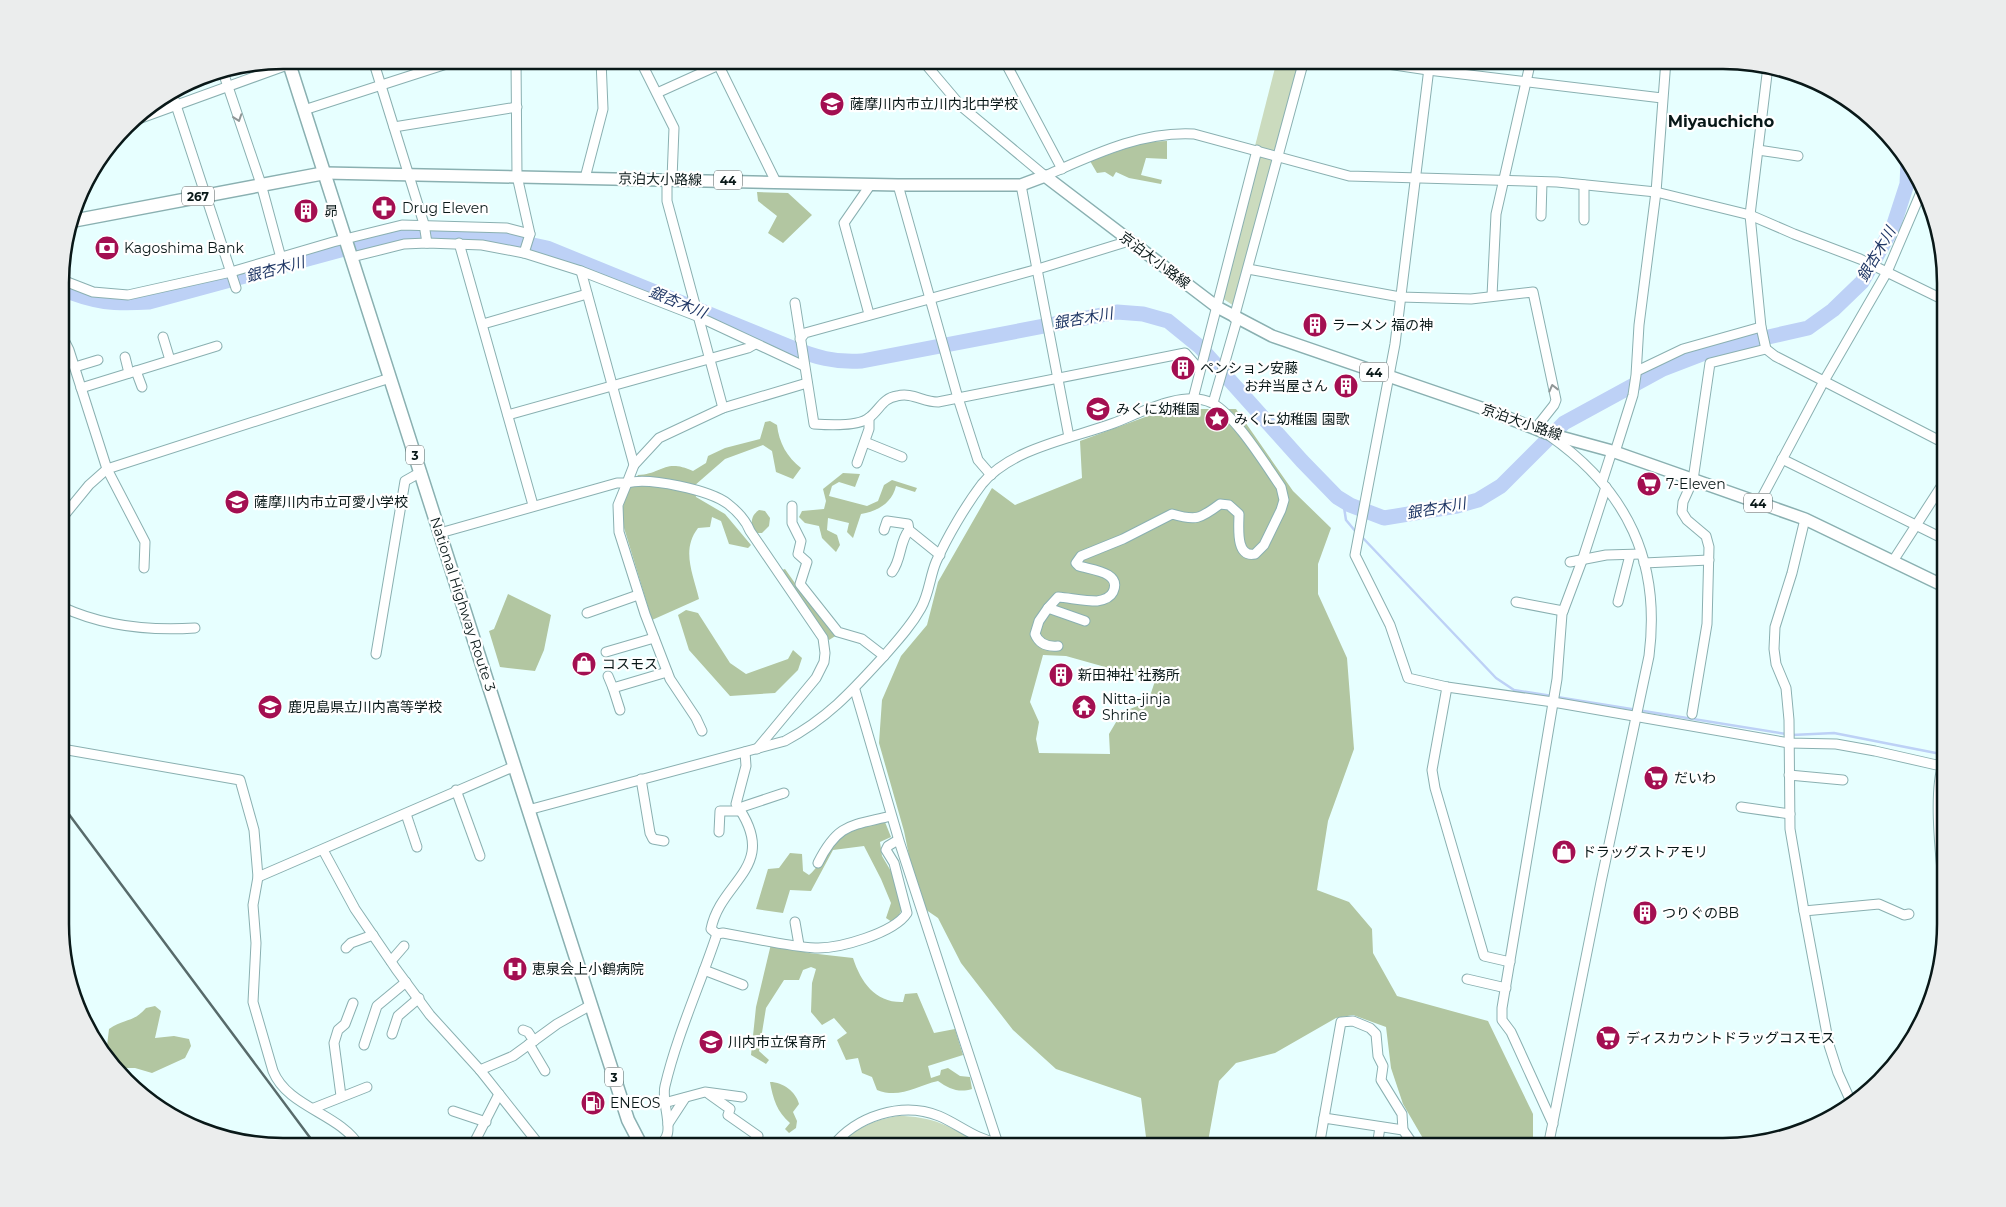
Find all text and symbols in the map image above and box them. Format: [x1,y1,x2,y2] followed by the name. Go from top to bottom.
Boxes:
[819,91,845,117] school or university icon: 薩摩川内市立川内北中学校
[850,95,1018,113] place label: 薩摩川内市立川内北中学校
[1668,112,1774,131] district label: Miyauchicho
[233,113,243,122] one-way arrow
[618,169,702,189] street label: 京泊大小路線
[714,170,742,190] road number: 44
[182,187,214,206] road number: 267
[371,195,397,221] pharmacy icon: Drug Eleven
[293,198,319,224] building icon: 昴
[402,199,489,217] place label: Drug Eleven
[324,202,338,220] place label: 昴
[1853,222,1900,285] water label: 銀杏木川
[1116,228,1194,292] street label: 京泊大小路線
[94,235,120,261] bank icon: Kagoshima Bank
[124,239,245,257] place label: Kagoshima Bank
[244,252,308,286] water label: 銀杏木川
[647,282,711,323] water label: 銀杏木川
[1052,303,1116,333] water label: 銀杏木川
[1302,312,1328,338] building icon: ラーメン 福の神
[1332,316,1433,334] place label: ラーメン 福の神
[1170,355,1196,381] building icon: ペンション安藤
[1200,359,1298,377] place label: ペンション安藤
[1360,362,1388,382] road number: 44
[1333,373,1359,399] building icon: お弁当屋さん
[1244,377,1328,395] place label: お弁当屋さん
[1548,383,1559,392] one-way arrow
[1085,396,1111,422] school or university icon: みくに幼稚園
[1116,400,1200,418] place label: みくに幼稚園
[1479,400,1565,444] street label: 京泊大小路線
[1204,406,1230,432] place icon: みくに幼稚園 園歌
[1234,410,1350,428] place label: みくに幼稚園 園歌
[406,446,424,464] road number: 3
[1636,471,1662,497] supermarket icon: 7-Eleven
[1666,475,1726,493] place label: 7-Eleven
[224,489,250,515] school or university icon: 薩摩川内市立可愛小学校
[254,493,408,511] place label: 薩摩川内市立可愛小学校
[1405,493,1469,523] water label: 銀杏木川
[1744,493,1772,512] road number: 44
[426,515,500,693] street label: National Highway Route 3
[571,651,597,677] shop icon: コスモス
[602,655,658,673] place label: コスモス
[1048,662,1074,688] building icon: 新田神社 社務所
[1078,666,1180,684] place label: 新田神社 社務所
[1102,690,1171,724] place label: Nitta-jinja Shrine
[257,694,283,720] school or university icon: 鹿児島県立川内高等学校
[1071,694,1097,720] temple icon: Nitta-jinja Shrine
[288,698,442,716] place label: 鹿児島県立川内高等学校
[1643,765,1669,791] supermarket icon: だいわ
[1674,769,1716,787] place label: だいわ
[1551,839,1577,865] shop icon: ドラッグストアモリ
[1582,843,1708,861] place label: ドラッグストアモリ
[1632,900,1658,926] building icon: つりぐのBB
[1662,904,1739,922] place label: つりぐのBB
[502,956,528,982] hospital icon: 恵泉会上小鶴病院
[532,960,644,978] place label: 恵泉会上小鶴病院
[1595,1025,1621,1051] supermarket icon: ディスカウントドラッグコスモス
[698,1029,724,1055] school or university icon: 川内市立保育所
[1626,1029,1835,1047] place label: ディスカウントドラッグコスモス
[728,1033,826,1051] place label: 川内市立保育所
[605,1068,623,1086] road number: 3
[580,1090,606,1116] fuel station icon: ENEOS
[610,1094,660,1112] place label: ENEOS

